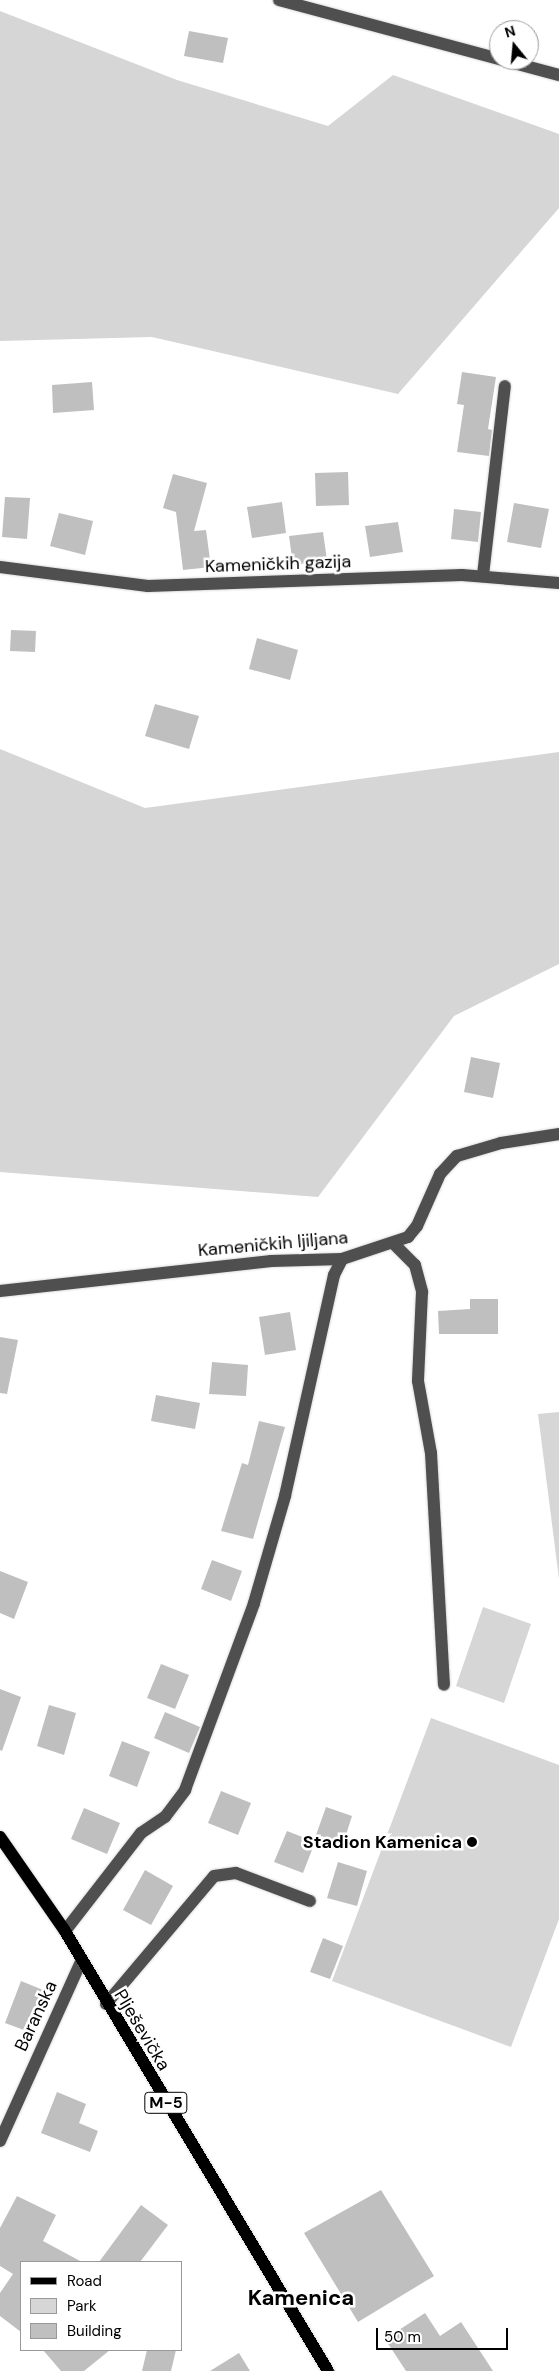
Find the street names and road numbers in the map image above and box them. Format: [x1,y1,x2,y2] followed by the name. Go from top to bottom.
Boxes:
[205,551,351,577] street label: Kameničkih gazija
[197,1227,349,1261] street label: Kameničkih ljiljana
[10,1977,62,2055] street label: Baranska
[109,1986,175,2074] street label: Plješevička
[144,2090,188,2116] road number: M-5

